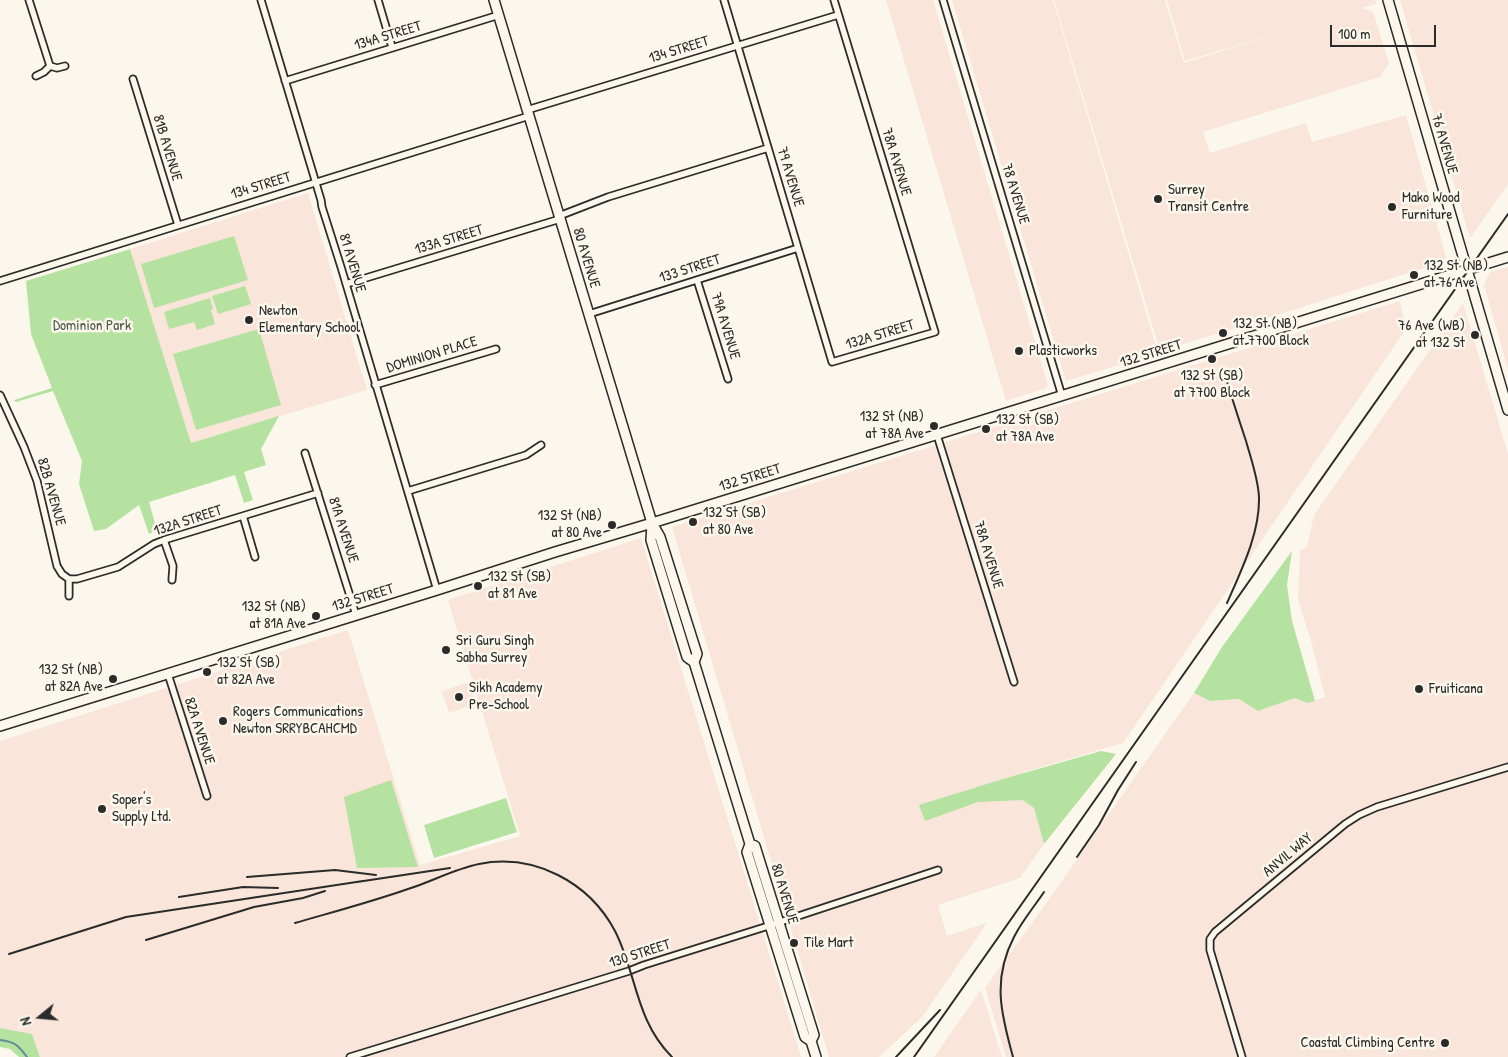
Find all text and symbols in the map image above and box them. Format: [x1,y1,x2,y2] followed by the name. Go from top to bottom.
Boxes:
[1333,15,1439,47] scale bar
[352,17,424,55] street label: 134A STREET
[1338,23,1371,44] text: 100 m
[647,32,711,68] street label: 134 STREET
[1427,112,1461,176] street label: 76 AVENUE
[148,113,186,183] street label: 81B AVENUE
[877,126,915,198] street label: 78A AVENUE
[772,145,808,209] street label: 79 AVENUE
[997,161,1033,227] street label: 78 AVENUE
[229,168,293,204] street label: 134 STREET
[1168,181,1249,216] place label: Surrey Transit Centre
[1402,189,1460,224] place label: Mako Wood Furniture
[1152,193,1164,205] marker: Surrey Transit Centre
[1386,201,1398,213] marker: Mako Wood Furniture
[413,221,485,259] street label: 133A STREET
[568,226,604,290] street label: 80 AVENUE
[335,231,369,295] street label: 81 AVENUE
[657,251,723,287] street label: 133 STREET
[1424,257,1488,292] place label: 132 St (NB) at 76 Ave
[1408,269,1420,281] marker: 132 St (NB) at 76 Ave
[706,290,744,362] street label: 79A AVENUE
[259,302,360,337] place label: Newton Elementary School
[243,314,255,326] marker: Newton Elementary School
[1233,315,1309,350] place label: 132 St (NB) at 7700 Block
[843,316,917,354] street label: 132A STREET
[53,317,131,335] park label: Dominion Park
[1398,317,1465,352] place label: 76 Ave (WB) at 132 St
[1217,327,1229,339] marker: 132 St (NB) at 7700 Block
[1469,329,1481,341] marker: 76 Ave (WB) at 132 St
[384,333,480,377] street label: DOMINION PLACE
[1118,336,1184,372] street label: 132 STREET
[1029,342,1097,360] place label: Plasticworks
[1013,345,1025,357] marker: Plasticworks
[1206,353,1218,365] marker: 132 St (SB) at 7700 Block
[1174,367,1250,402] place label: 132 St (SB) at 7700 Block
[860,408,924,443] place label: 132 St (NB) at 78A Ave
[996,411,1059,446] place label: 132 St (SB) at 78A Ave
[928,420,940,432] marker: 132 St (NB) at 78A Ave
[980,423,992,435] marker: 132 St (SB) at 78A Ave
[33,456,69,528] street label: 82B AVENUE
[717,460,783,496] street label: 132 STREET
[324,495,362,565] street label: 81A AVENUE
[151,501,225,541] street label: 132A STREET
[703,504,766,539] place label: 132 St (SB) at 80 Ave
[538,507,602,542] place label: 132 St (NB) at 80 Ave
[687,516,699,528] marker: 132 St (SB) at 80 Ave
[606,519,618,531] marker: 132 St (NB) at 80 Ave
[969,519,1007,591] street label: 78A AVENUE
[488,568,551,603] place label: 132 St (SB) at 81 Ave
[330,580,396,616] street label: 132 STREET
[472,580,484,592] marker: 132 St (SB) at 81 Ave
[242,598,306,633] place label: 132 St (NB) at 81A Ave
[310,610,322,622] marker: 132 St (NB) at 81A Ave
[456,632,534,667] place label: Sri Guru Singh Sabha Surrey
[440,644,452,656] marker: Sri Guru Singh Sabha Surrey
[217,654,280,689] place label: 132 St (SB) at 82A Ave
[39,661,103,696] place label: 132 St (NB) at 82A Ave
[201,666,213,678] marker: 132 St (SB) at 82A Ave
[107,673,119,685] marker: 132 St (NB) at 82A Ave
[469,679,543,714] place label: Sikh Academy Pre-School
[1429,680,1483,698] place label: Fruiticana
[1413,683,1425,695] marker: Fruiticana
[453,691,465,703] marker: Sikh Academy Pre-School
[180,695,218,767] street label: 82A AVENUE
[233,703,363,738] place label: Rogers Communications Newton SRRYBCAHCMD
[217,715,229,727] marker: Rogers Communications Newton SRRYBCAHCMD
[112,791,171,826] place label: Soper's Supply Ltd.
[96,803,108,815] marker: Soper's Supply Ltd.
[1259,829,1317,881] street label: ANVIL WAY
[766,862,802,926] street label: 80 AVENUE
[804,934,854,952] place label: Tile Mart
[607,936,673,972] street label: 130 STREET
[788,937,800,949] marker: Tile Mart
[15,992,65,1042] north arrow
[15,1015,35,1028] text: N
[1301,1034,1435,1052] place label: Coastal Climbing Centre
[1439,1037,1451,1049] marker: Coastal Climbing Centre

